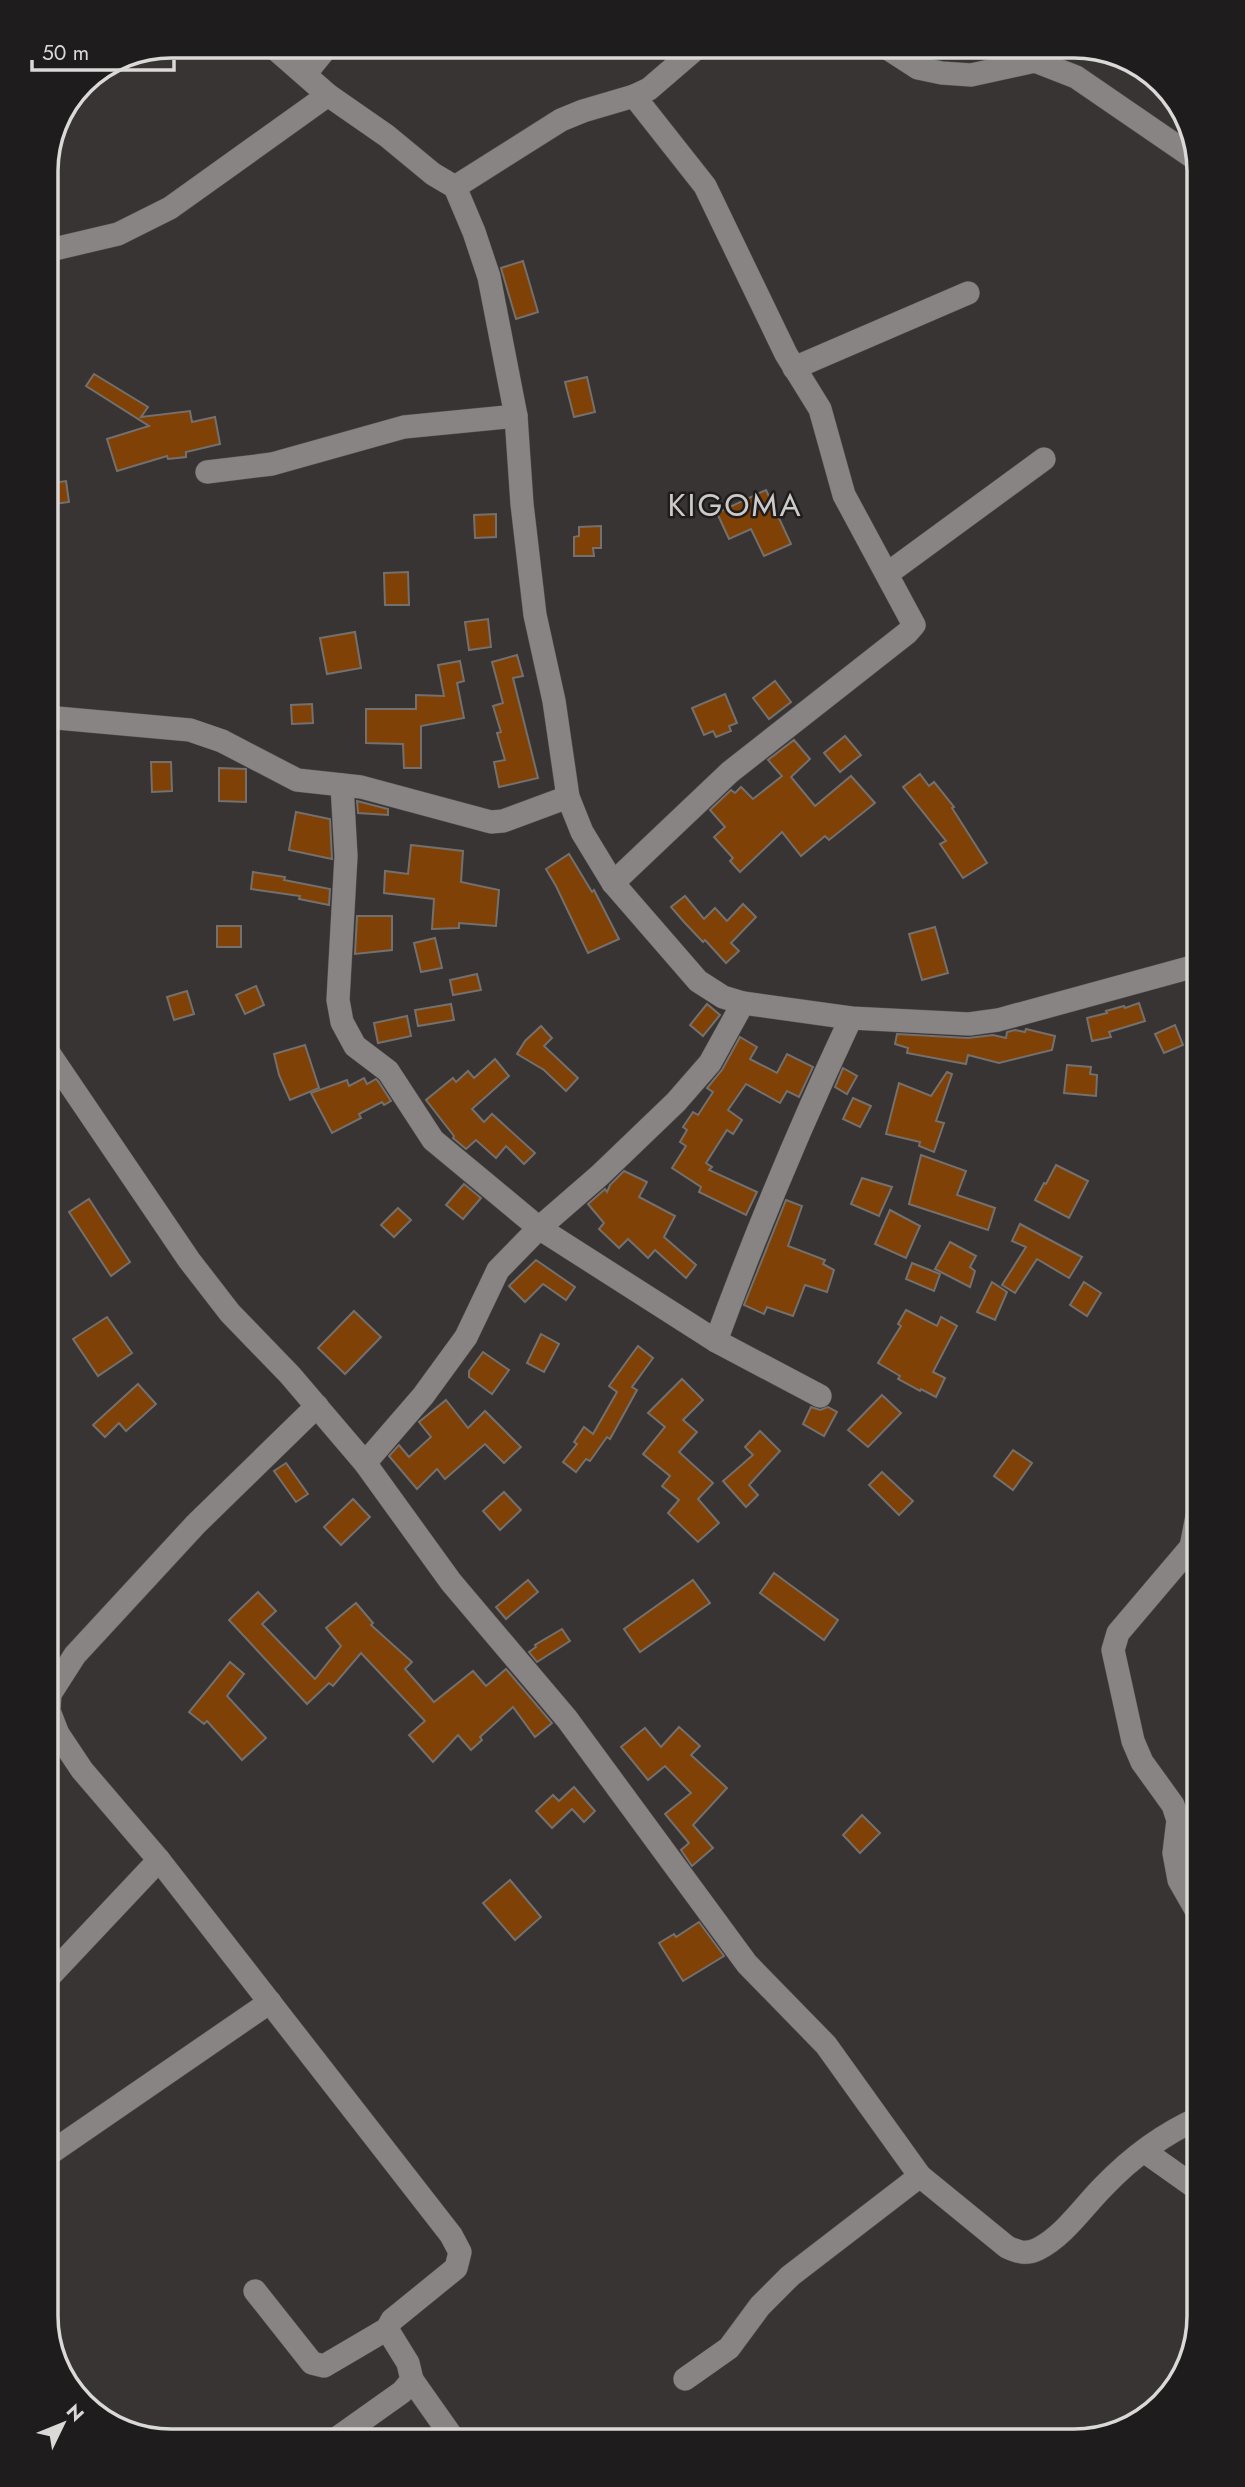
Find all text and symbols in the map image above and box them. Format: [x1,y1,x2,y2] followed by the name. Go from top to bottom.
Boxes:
[32,28,173,72] scale bar
[42,38,89,68] text: 50 m
[667,482,803,528] district label: KIGOMA
[28,2389,98,2459] north arrow
[60,2398,90,2427] text: N

